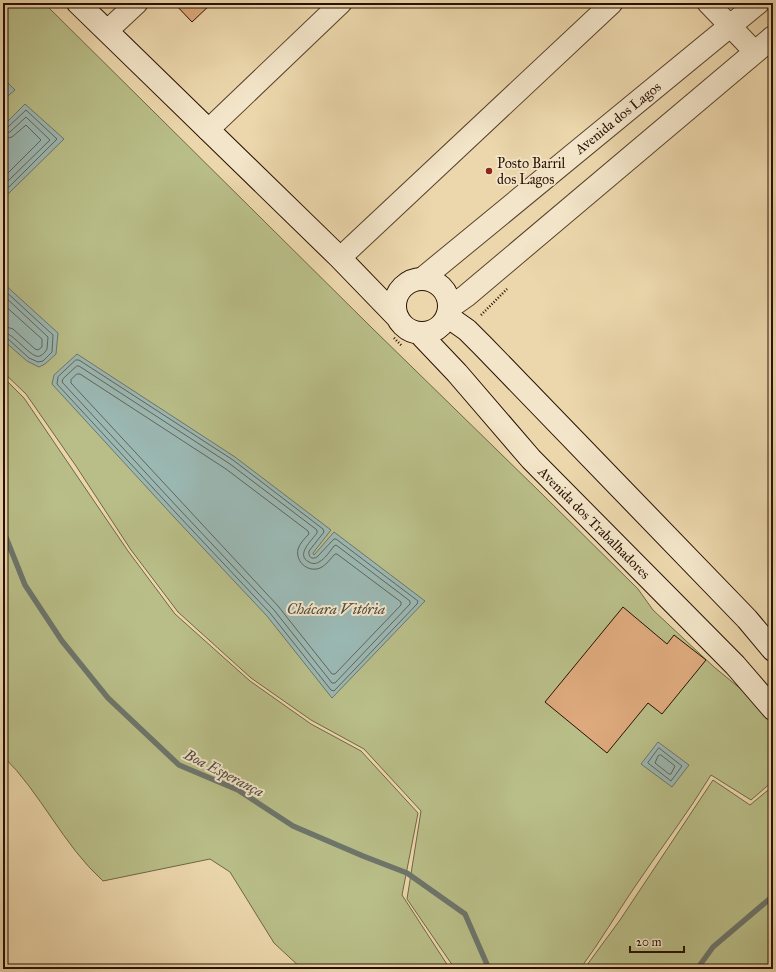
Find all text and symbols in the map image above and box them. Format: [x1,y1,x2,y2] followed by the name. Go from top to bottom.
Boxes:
[571,78,665,159] street label: Avenida dos Lagos
[497,155,566,188] place label: Posto Barril dos Lagos
[484,166,494,176] marker: Posto Barril dos Lagos
[534,463,654,583] street label: Avenida dos Trabalhadores
[287,600,385,618] water label: Chácara Vitória
[180,745,267,802] water label: Boa Esperança
[630,928,684,954] scale bar
[636,935,662,949] text: 20 m

